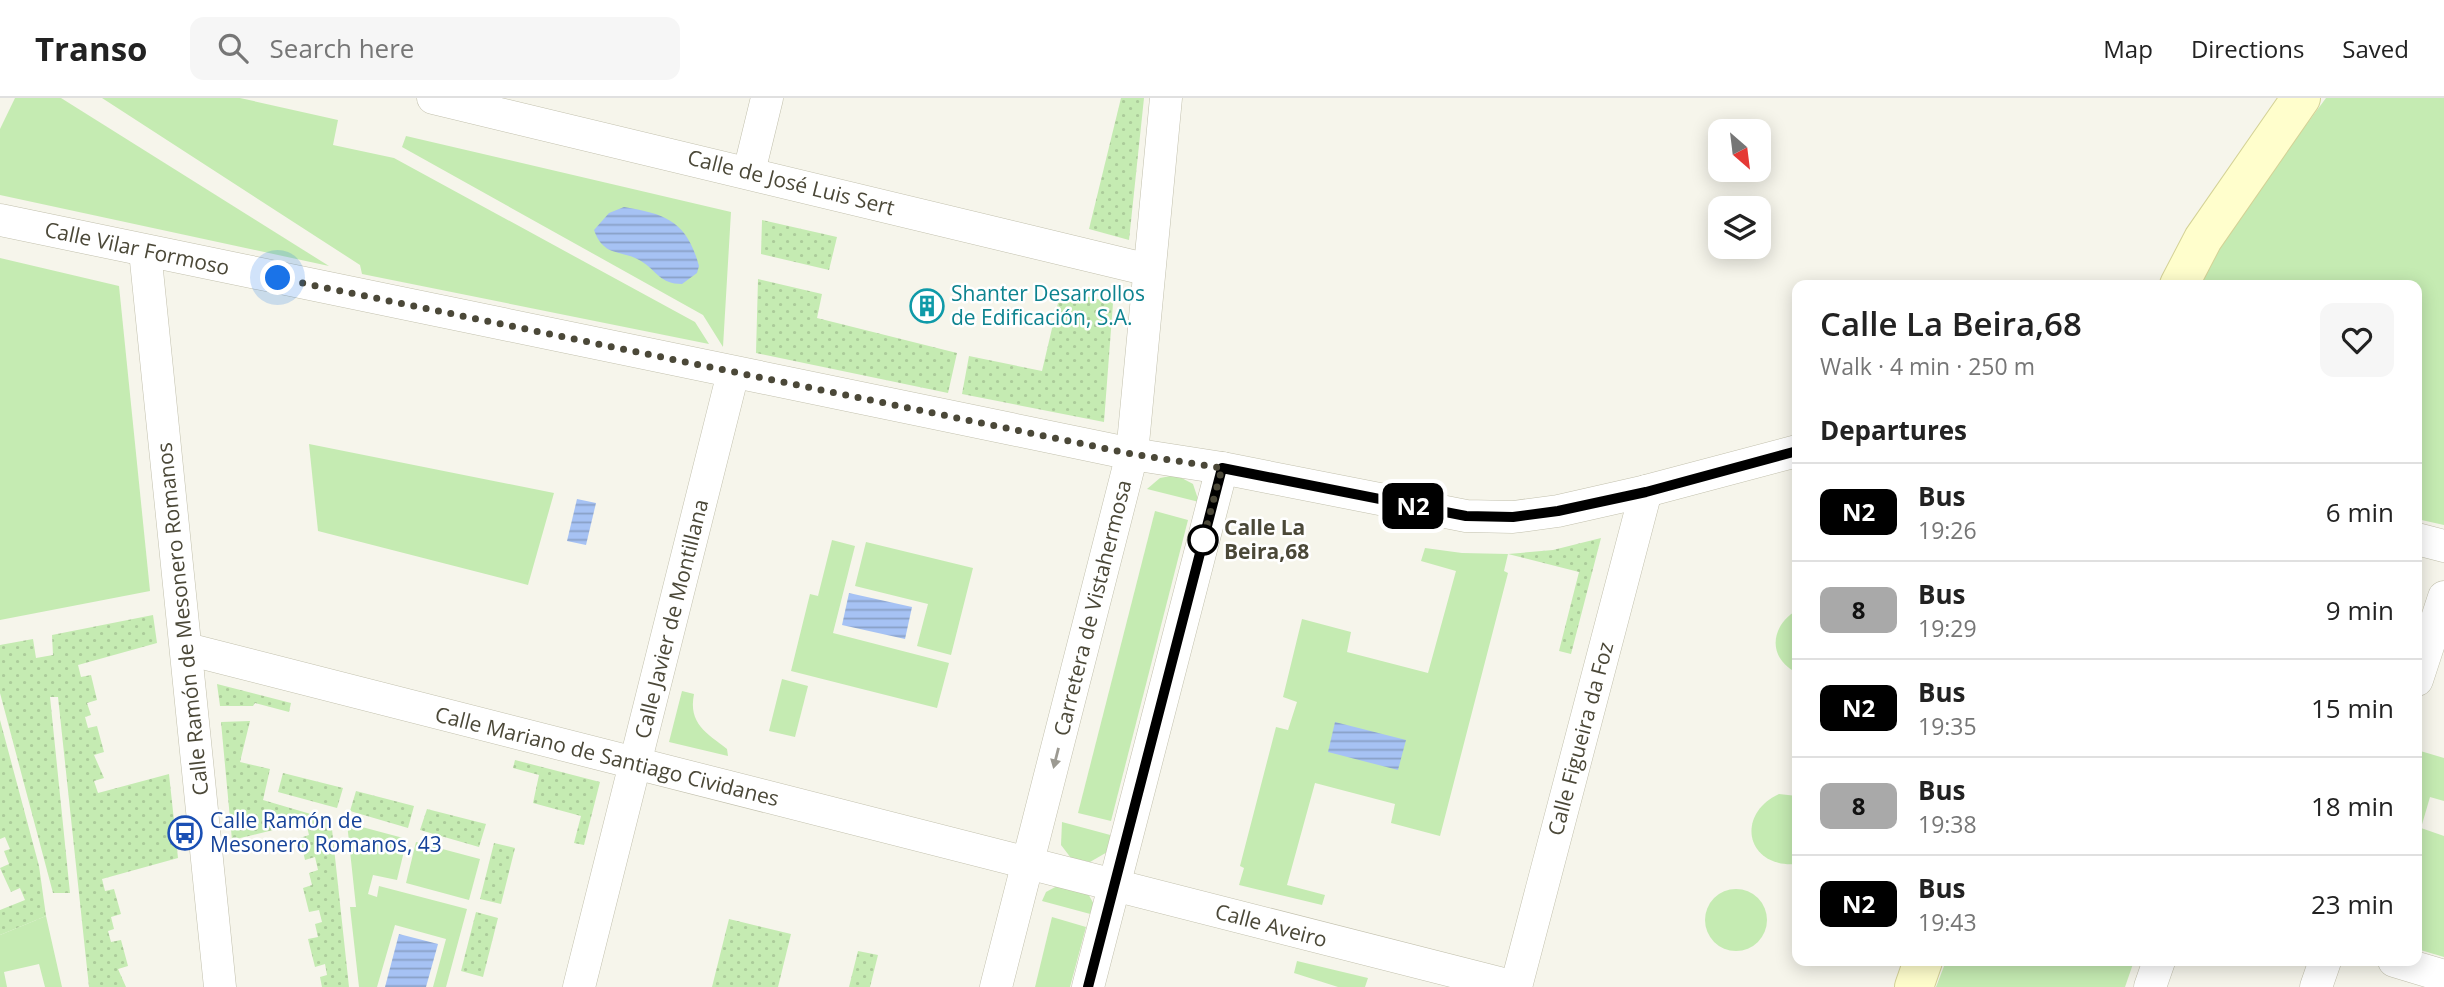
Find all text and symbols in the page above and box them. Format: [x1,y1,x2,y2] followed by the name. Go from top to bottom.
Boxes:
[190,17,680,80] search box
[35,26,148,71] text: Transo
[214,29,252,67] icon: search
[270,30,414,66] text: Search here
[2103,32,2153,65] text: Map
[2191,32,2304,65] text: Directions
[2342,32,2409,65] text: Saved
[1708,119,1771,182] north arrow
[1708,119,1771,259] map controls
[685,143,898,221] street label: Calle de José Luis Sert
[1708,196,1771,259] button: layers
[42,215,232,281] street label: Calle Vilar Formoso
[260,260,295,295] your location
[951,279,1145,331] place label: Shanter Desarrollos de Edificación, S.A.
[908,287,946,325] building icon: Shanter Desarrollos de Edificación, S.A.
[1820,301,2082,346] text: Calle La Beira,68
[2320,303,2394,377] button: heart
[1820,350,2035,382] text: Walk · 4 min · 250 m
[1820,412,1967,448] text: Departures
[150,441,214,797] street label: Calle Ramón de Mesonero Romanos
[1047,477,1137,739] street label: Carretera de Vistahermosa
[1918,478,1965,514] text: Bus
[1382,483,1444,529] line badge: N2
[1396,489,1430,522] text: N2
[2326,494,2394,530] text: 6 min
[1842,495,1875,528] text: N2
[628,496,714,741] street label: Calle Javier de Montillana
[1224,513,1309,565] place label: Calle La Beira,68
[1918,514,1977,546] text: 19:26
[1188,525,1218,555] marker: Calle La Beira,68
[1918,576,1965,612] text: Bus
[2326,592,2394,628] text: 9 min
[1852,593,1865,626] text: 8
[1918,612,1977,644] text: 19:29
[1541,639,1619,839] street label: Calle Figueira da Foz
[1918,674,1965,710] text: Bus
[2311,690,2394,726] text: 15 min
[1842,691,1875,724] text: N2
[432,700,782,812] street label: Calle Mariano de Santiago Cividanes
[1918,710,1977,742] text: 19:35
[1050,747,1061,769] one-way arrow
[1918,772,1965,808] text: Bus
[2311,788,2394,824] text: 18 min
[1852,789,1865,822] text: 8
[210,806,442,858] place label: Calle Ramón de Mesonero Romanos, 43
[1918,808,1977,840] text: 19:38
[166,814,204,852] bus stop icon: Calle Ramón de Mesonero Romanos, 43
[1918,870,1965,906] text: Bus
[2311,886,2394,922] text: 23 min
[1842,887,1875,920] text: N2
[1212,897,1330,953] street label: Calle Aveiro
[1918,906,1977,938] text: 19:43

